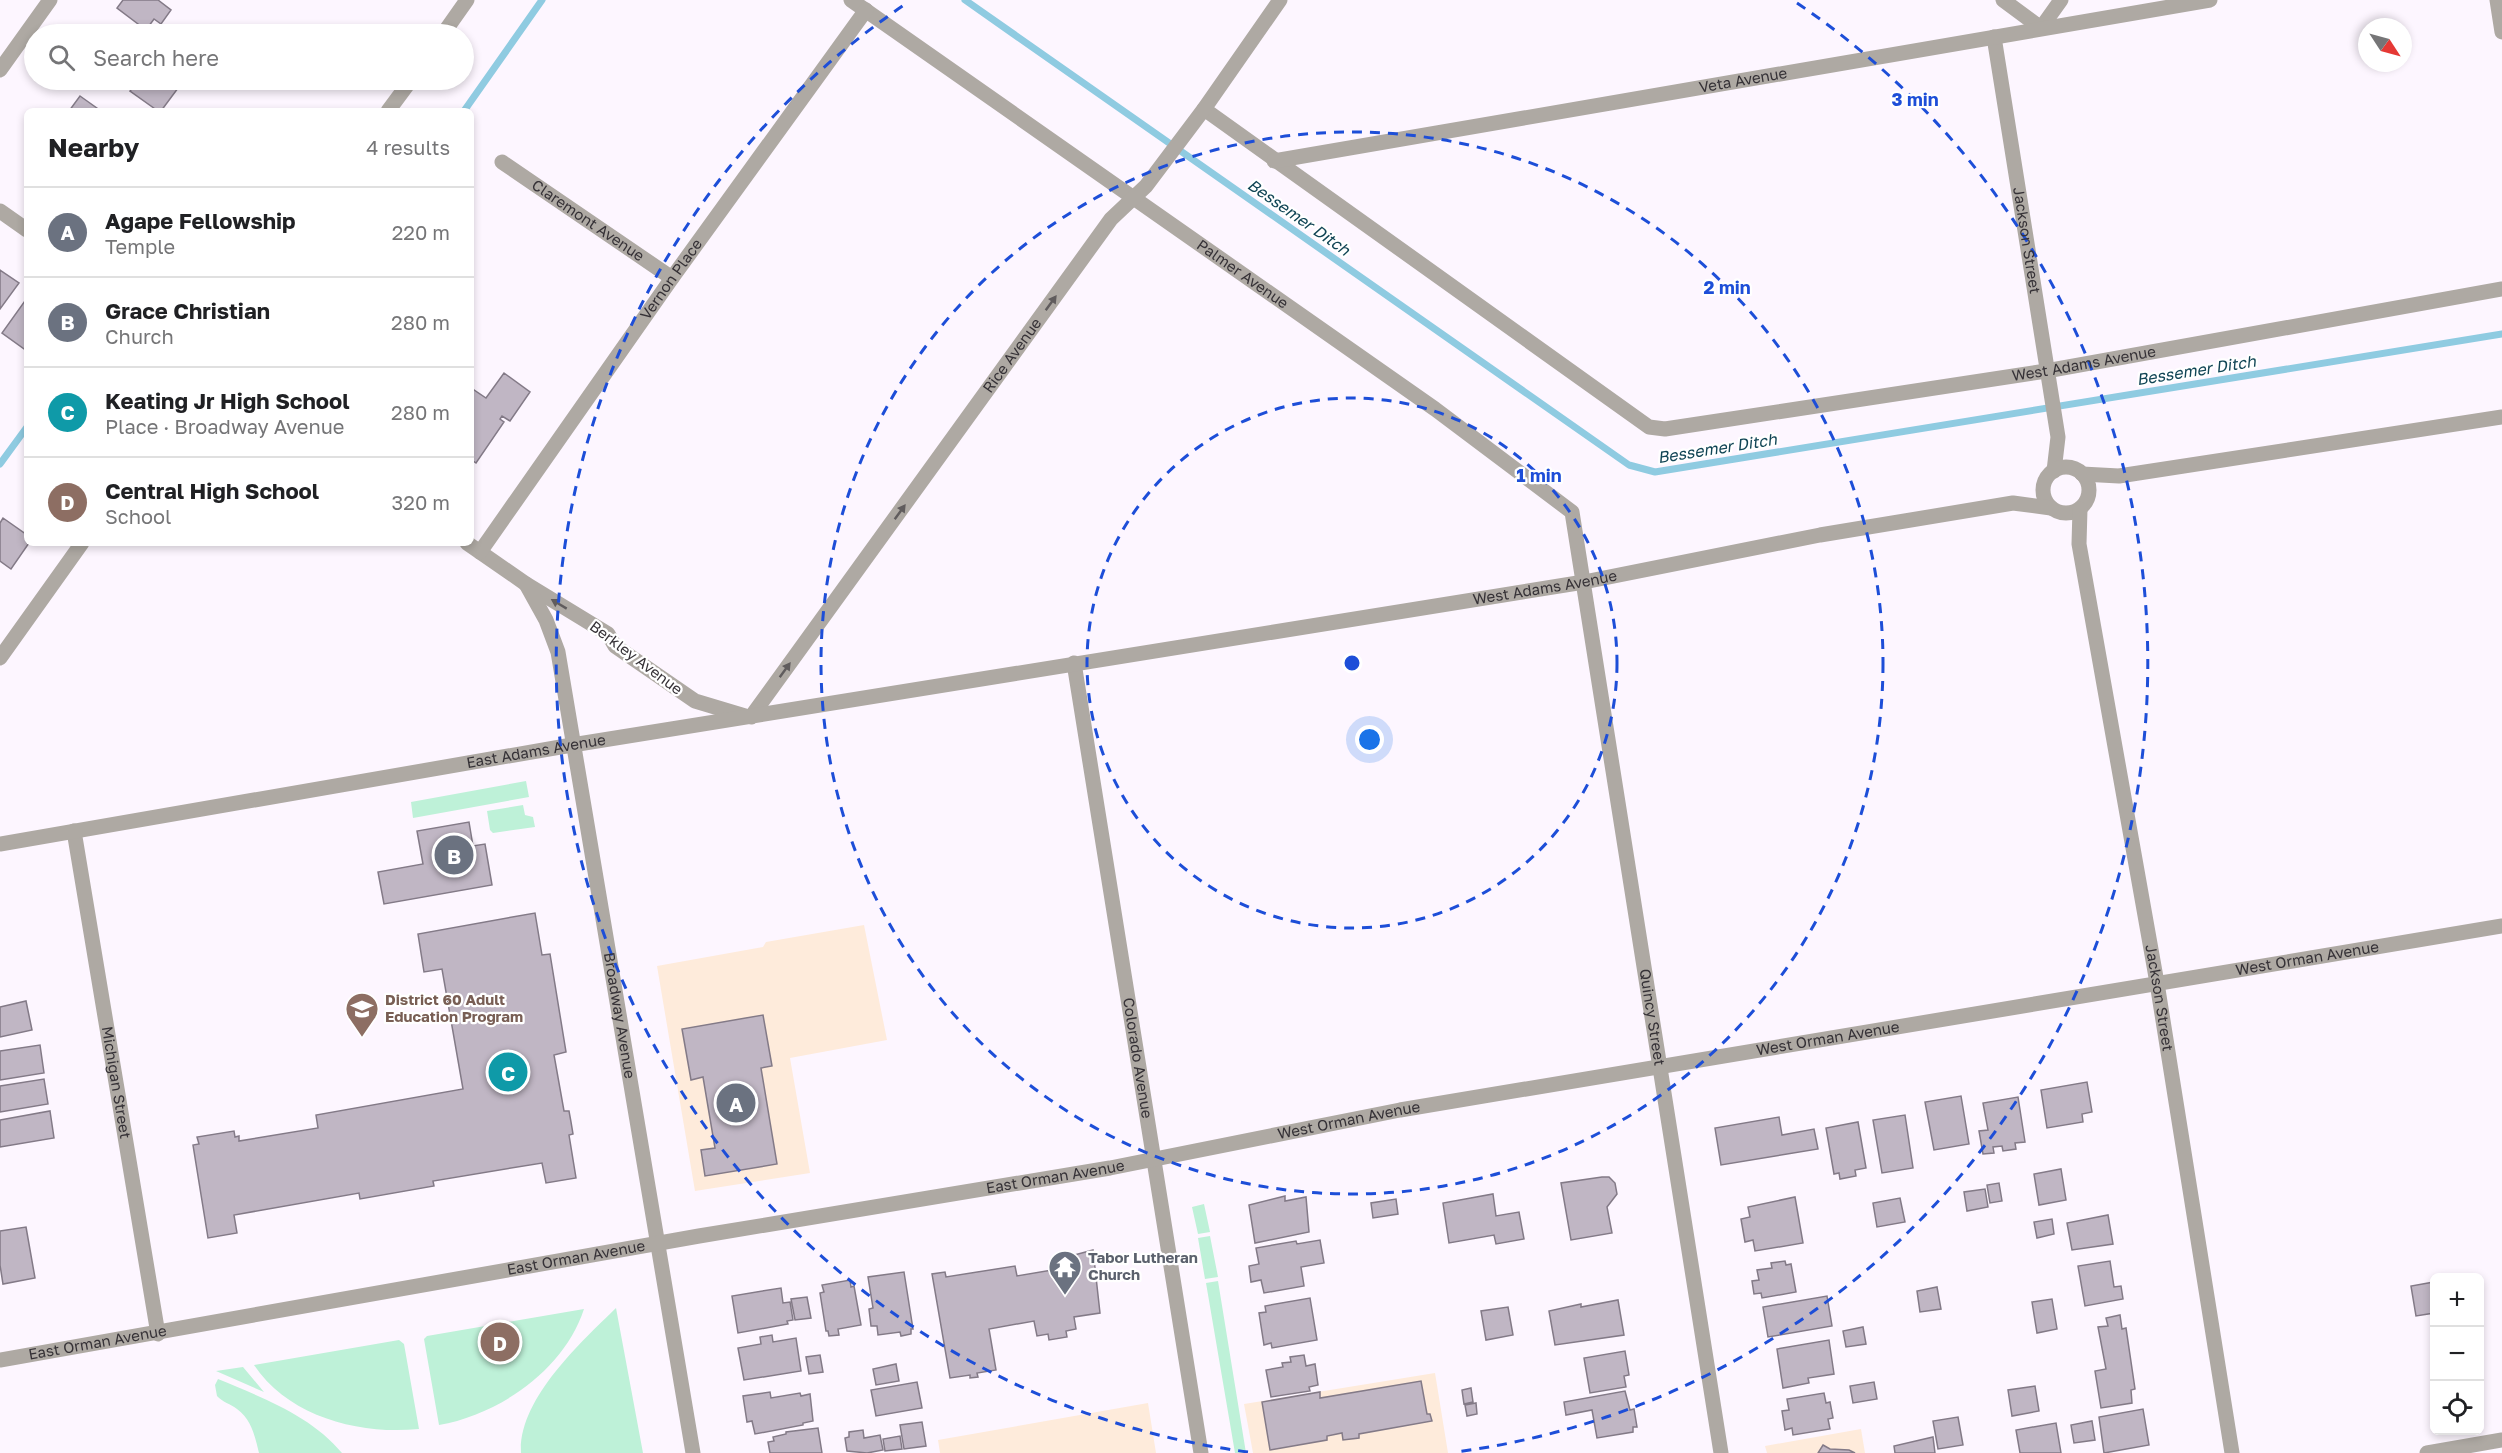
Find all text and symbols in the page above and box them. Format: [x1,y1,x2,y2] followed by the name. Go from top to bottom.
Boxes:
[2358,18,2412,72] north arrow
[24,24,474,90] search box
[45,41,78,74] icon: search
[93,44,219,71] text: Search here
[1698,63,1789,96] street label: Veta Avenue
[1891,88,1939,110] text: 3 min
[48,132,139,163] text: Nearby
[366,135,450,159] text: 4 results
[1244,174,1355,260] water label: Bessemer Ditch
[529,175,648,265] street label: Claremont Avenue
[2010,186,2045,295] street label: Jackson Street
[105,207,296,234] text: Agape Fellowship
[60,220,75,244] text: A
[392,220,450,244] text: 220 m
[105,234,175,258] text: Temple
[636,235,706,323] street label: Vernon Place
[1194,235,1293,312] street label: Palmer Avenue
[1703,276,1751,298] text: 2 min
[1045,295,1057,311] one-way arrow
[105,297,270,324] text: Grace Christian
[60,310,75,334] text: B
[391,310,450,334] text: 280 m
[978,314,1045,396] street label: Rice Avenue
[105,324,174,348] text: Church
[2010,341,2157,384] street label: West Adams Avenue
[2135,351,2258,389] water label: Bessemer Ditch
[105,387,350,414] text: Keating Jr High School
[60,400,75,424] text: C
[391,400,450,424] text: 280 m
[105,414,344,438] text: Place · Broadway Avenue
[1656,429,1779,467] water label: Bessemer Ditch
[1516,464,1562,486] text: 1 min
[105,477,319,504] text: Central High School
[60,490,75,514] text: D
[392,490,450,514] text: 320 m
[105,504,171,528] text: School
[894,505,906,520] one-way arrow
[1471,566,1619,608] street label: West Adams Avenue
[551,599,567,610] one-way arrow
[587,617,687,698] street label: Berkley Avenue
[1342,653,1362,673] centre of rings
[779,662,791,677] one-way arrow
[1355,725,1384,754] your location
[465,730,607,771] street label: East Adams Avenue
[434,832,474,878] pin: B
[2234,937,2380,978] street label: West Orman Avenue
[2142,943,2178,1052] street label: Jackson Street
[601,951,640,1080] street label: Broadway Avenue
[1636,967,1670,1067] street label: Quincy Street
[385,990,523,1025] place label: District 60 Adult Education Program
[344,991,380,1038] school or university icon: District 60 Adult Education Program
[1120,996,1157,1120] street label: Colorado Avenue
[1755,1017,1901,1058] street label: West Orman Avenue
[99,1025,135,1140] street label: Michigan Street
[488,1050,528,1094] pin: C
[716,1080,756,1126] pin: A
[1276,1097,1422,1142] street label: West Orman Avenue
[985,1155,1126,1196] street label: East Orman Avenue
[505,1236,647,1278] street label: East Orman Avenue
[1088,1248,1198,1283] place label: Tabor Lutheran Church
[1047,1249,1083,1296] temple icon: Tabor Lutheran Church
[2430,1273,2484,1435] map controls
[2430,1273,2484,1327] button: +
[480,1320,520,1364] pin: D
[27,1321,168,1363] street label: East Orman Avenue
[2430,1327,2484,1381] button: −
[2430,1381,2484,1435] button: locate

